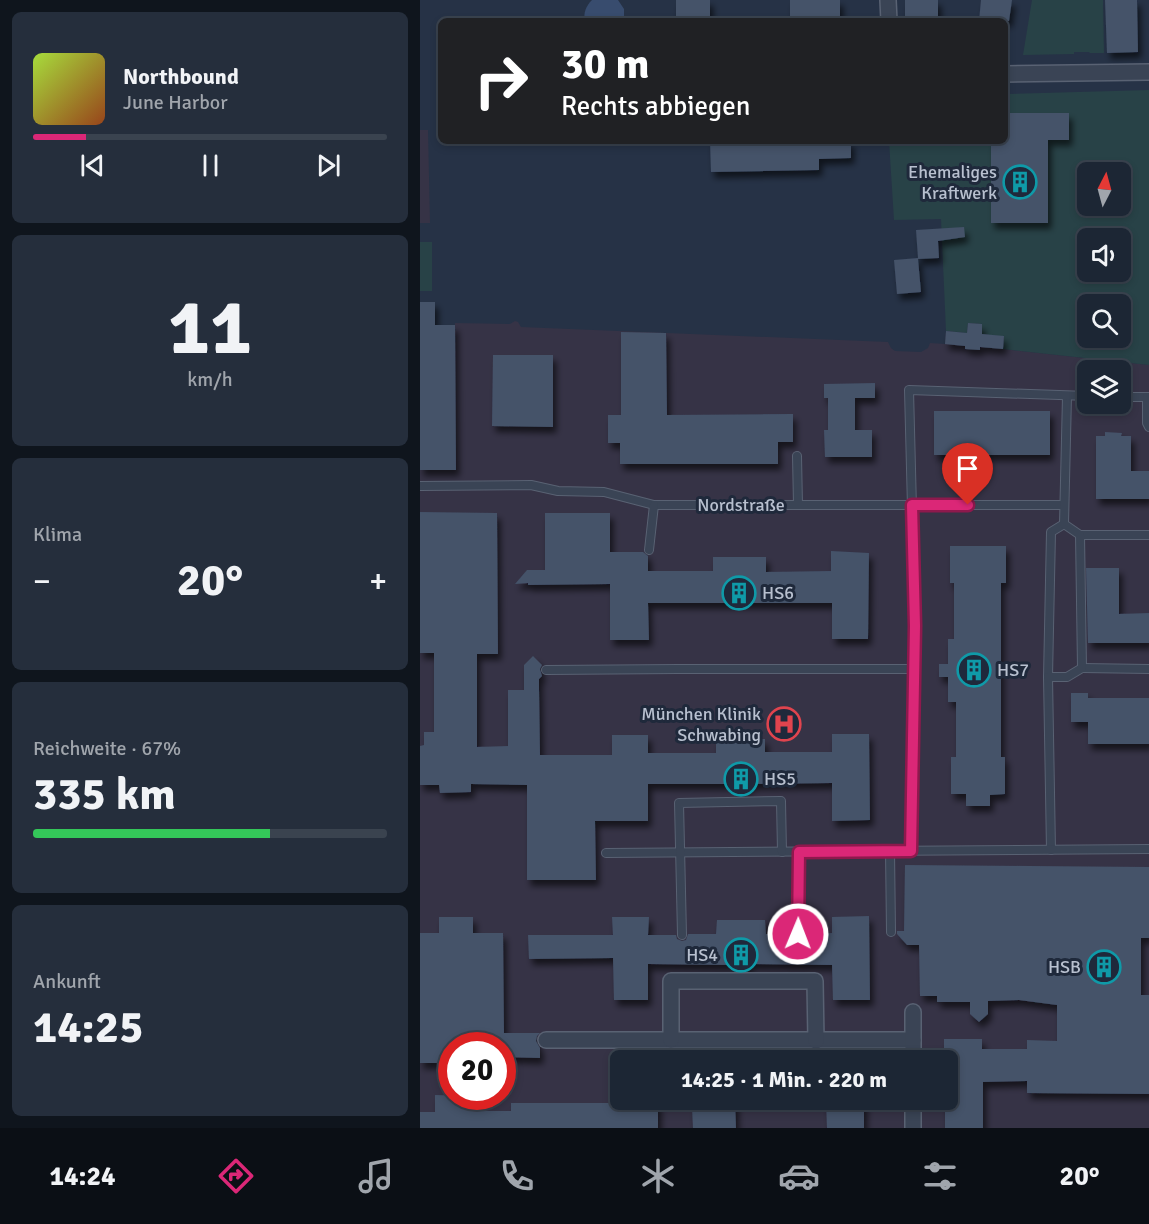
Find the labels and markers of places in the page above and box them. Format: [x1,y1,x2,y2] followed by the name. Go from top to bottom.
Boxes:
[908,161,997,204] place label: Ehemaliges Kraftwerk
[1002,164,1038,200] building icon: Ehemaliges Kraftwerk
[942,443,993,505] pin
[721,575,757,611] building icon: HS6
[762,582,794,604] place label: HS6
[956,652,992,688] building icon: HS7
[997,659,1029,681] place label: HS7
[641,703,761,746] place label: München Klinik Schwabing
[766,706,802,742] hospital icon: München Klinik Schwabing
[723,761,759,797] building icon: HS5
[764,768,796,790] place label: HS5
[723,937,759,973] building icon: HS4
[686,944,718,966] place label: HS4
[1086,949,1122,985] building icon: HSB
[1048,956,1081,978] place label: HSB

